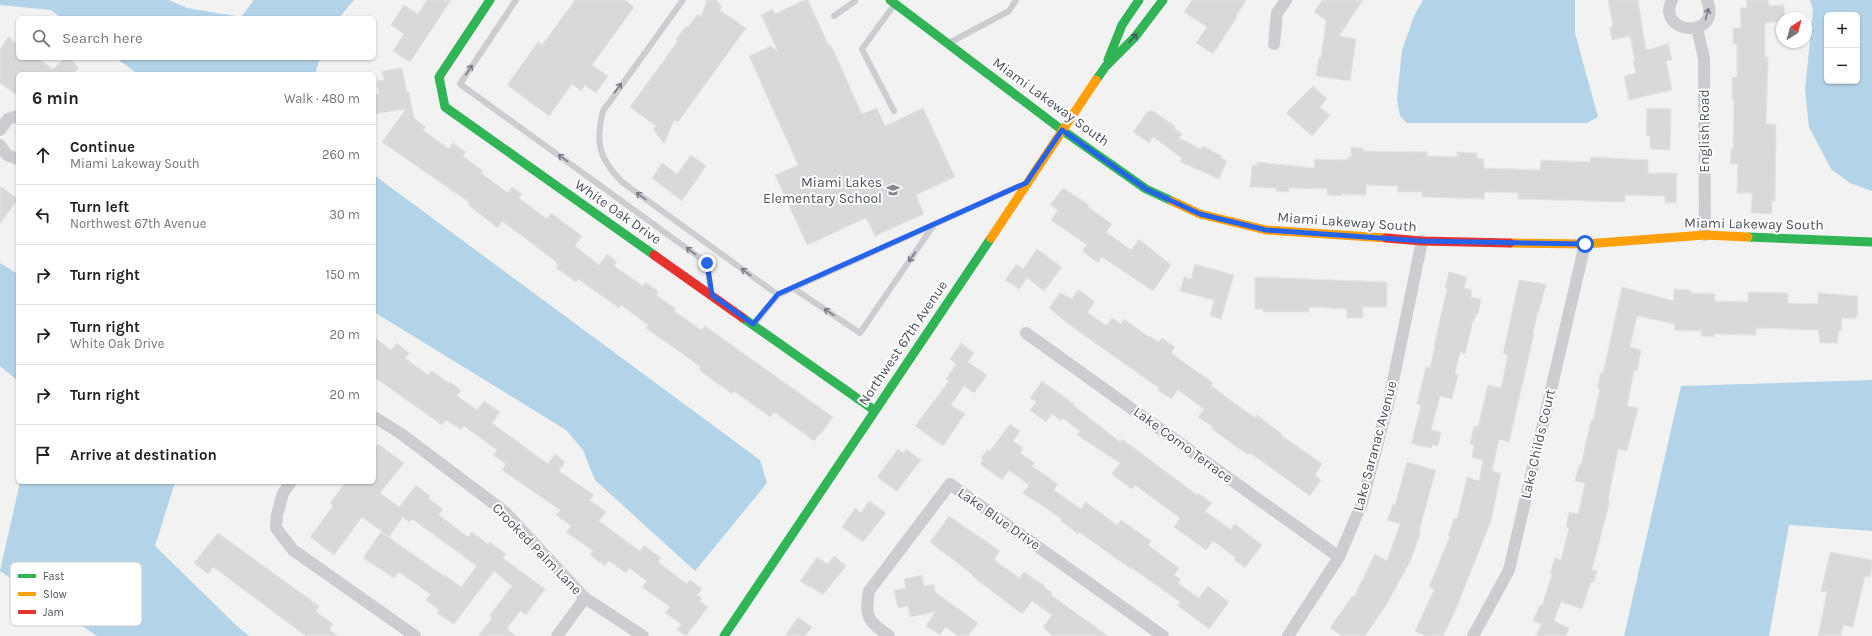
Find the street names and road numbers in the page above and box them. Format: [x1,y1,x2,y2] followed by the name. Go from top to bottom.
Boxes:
[990,54,1112,150] street label: Miami Lakeway South
[1696,89,1713,173] street label: English Road
[572,176,664,248] street label: White Oak Drive
[1277,209,1417,235] street label: Miami Lakeway South
[1684,214,1824,234] street label: Miami Lakeway South
[855,277,951,409] street label: Northwest 67th Avenue
[1349,379,1401,513] street label: Lake Saranac Avenue
[1517,388,1559,500] street label: Lake Childs Court
[1130,403,1236,487] street label: Lake Como Terrace
[954,484,1044,554] street label: Lake Blue Drive
[489,499,585,599] street label: Crooked Palm Lane

